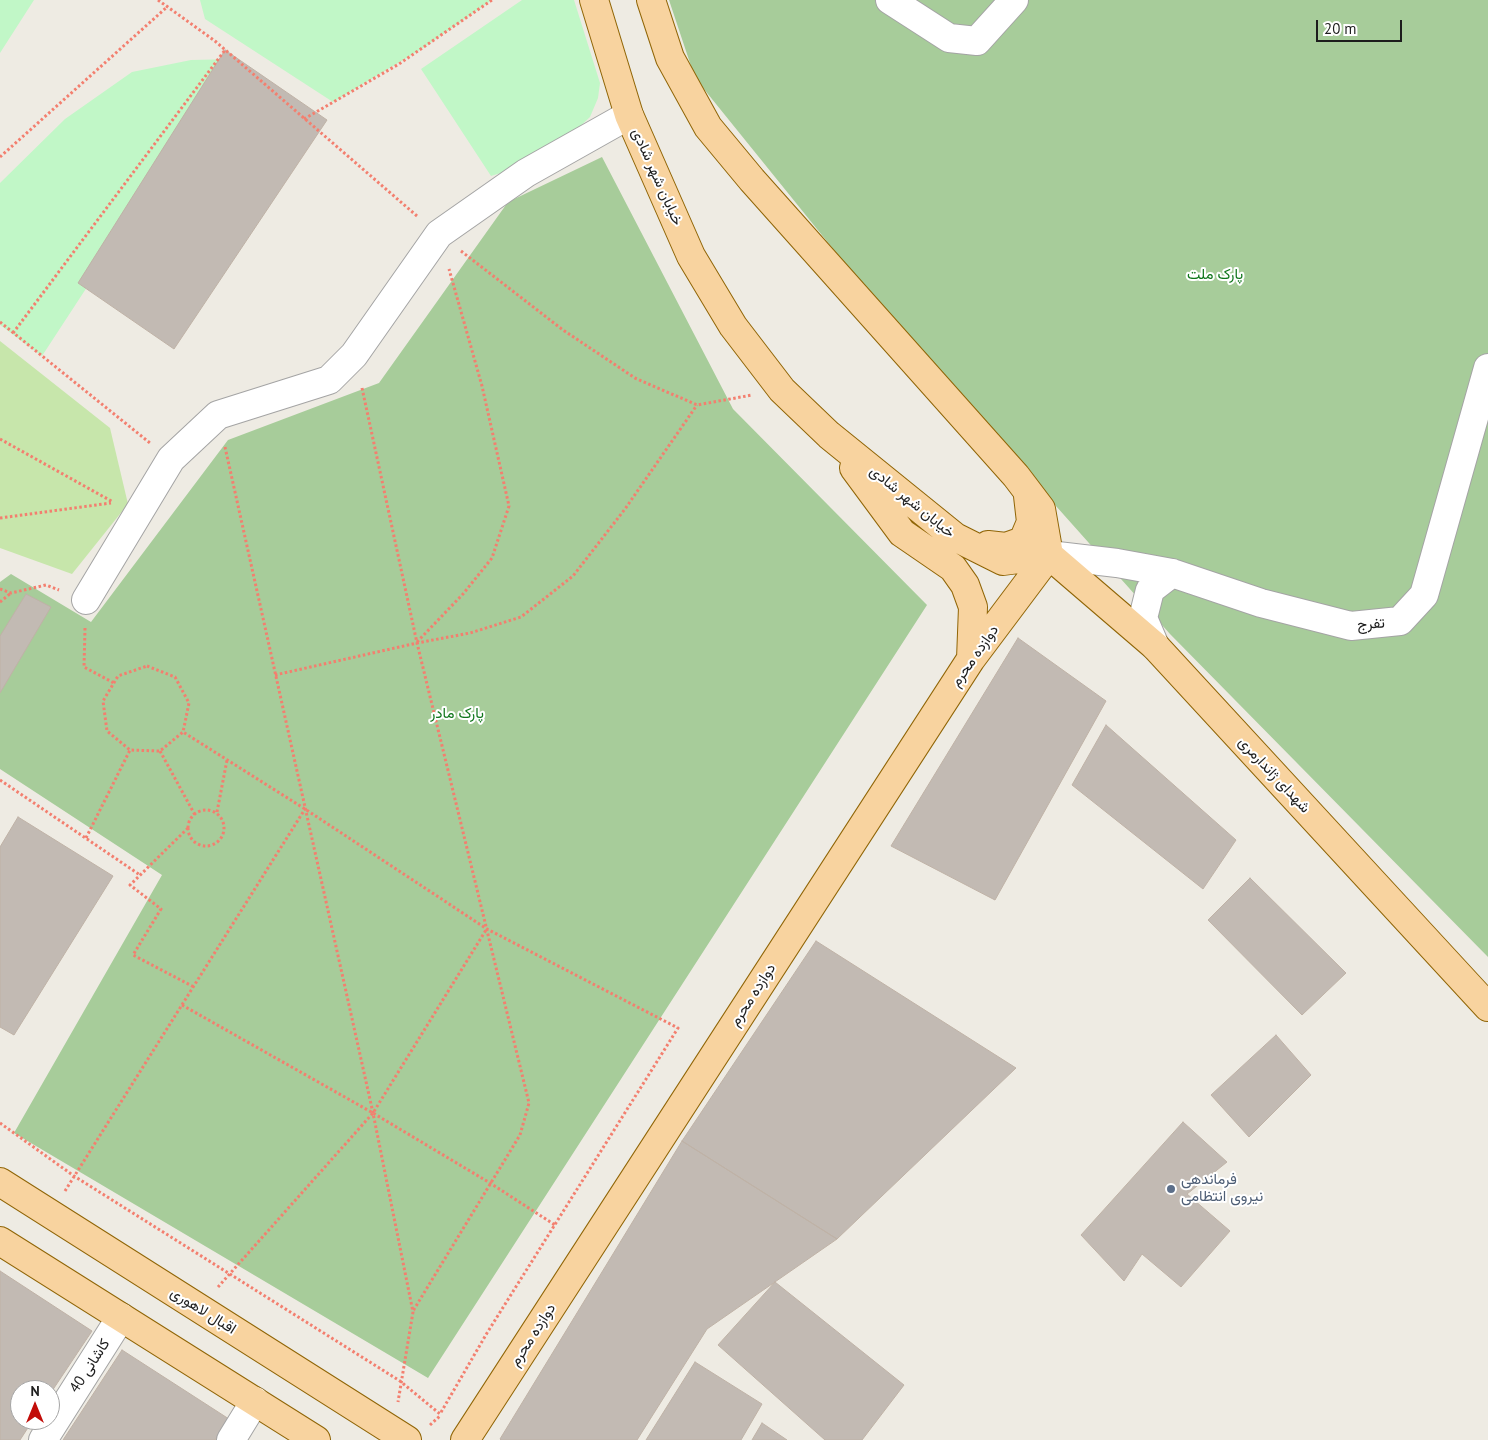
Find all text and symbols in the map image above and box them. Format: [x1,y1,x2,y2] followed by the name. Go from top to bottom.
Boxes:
[1318,10,1404,42] scale bar
[1324,19,1357,38] text: 20 m
[628,126,686,228] street label: خیابان شهر شادی
[1187,266,1243,284] park label: پارک ملت
[866,462,958,542] street label: خیابان شهر شادی
[1356,614,1386,634] street label: تفرج
[947,622,1003,690] street label: دوازده محرم
[430,705,484,723] park label: پارک مادر
[1234,733,1314,817] street label: شهدای ژاندارمری
[726,960,780,1030] street label: دوازده محرم
[1181,1171,1263,1206] place label: فرماندهی نیروی انتظامی
[1165,1183,1177,1195] marker: فرماندهی نیروی انتظامی
[167,1284,239,1338] street label: اقبال لاهوری
[506,1300,560,1370] street label: دوازده محرم
[66,1336,114,1396] street label: کاشانی 40
[10,1380,60,1430] north arrow
[30,1382,40,1400] text: N

